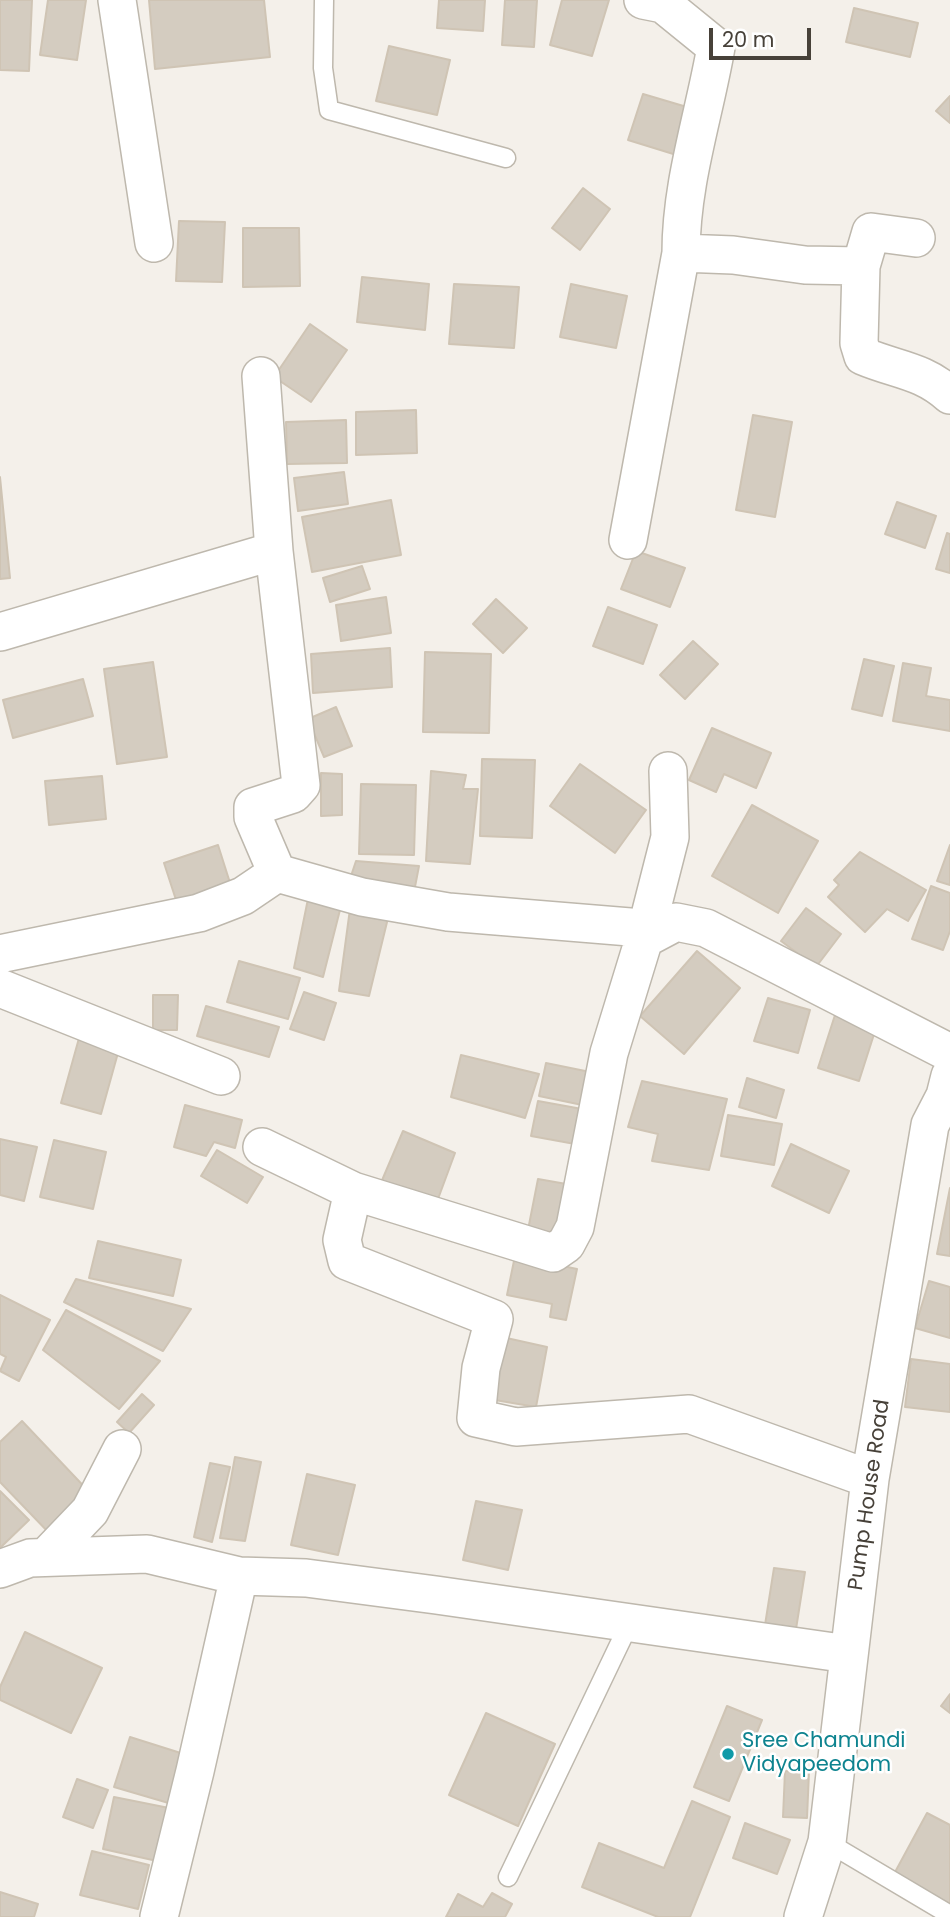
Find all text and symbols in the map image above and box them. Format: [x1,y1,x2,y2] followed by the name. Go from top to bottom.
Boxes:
[712,14,814,58] scale bar
[722,25,775,54] text: 20 m
[844,1398,896,1592] street label: Pump House Road
[742,1729,906,1779] place label: Sree Chamundi Vidyapeedom
[720,1746,736,1762] marker: Sree Chamundi Vidyapeedom

